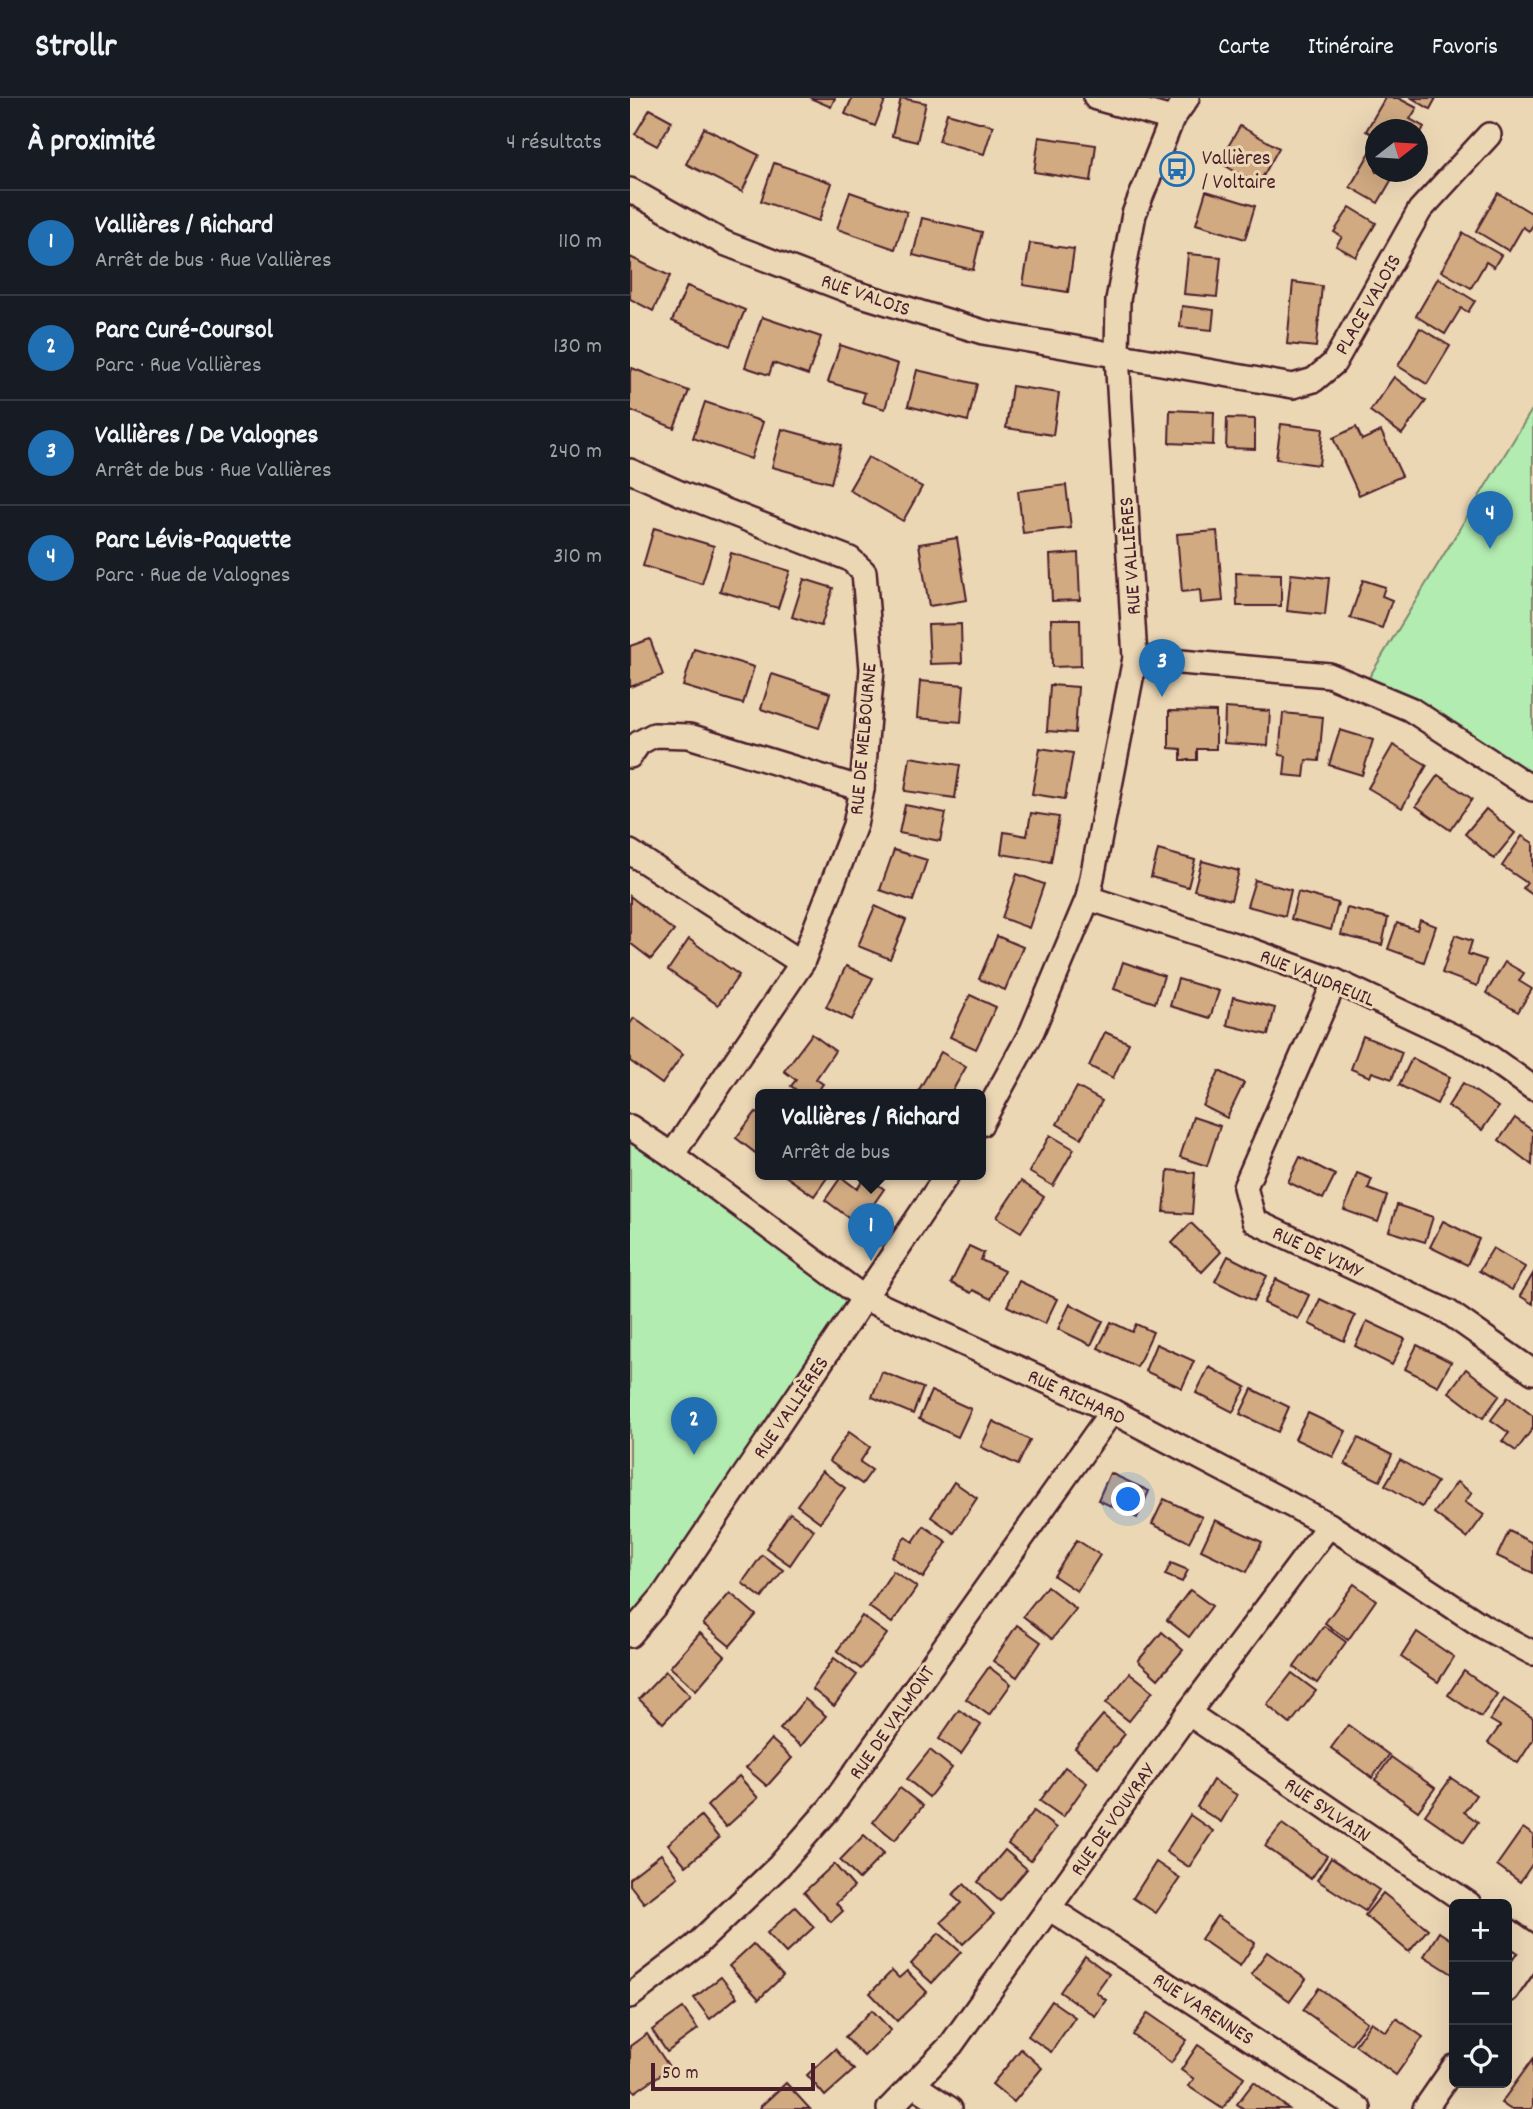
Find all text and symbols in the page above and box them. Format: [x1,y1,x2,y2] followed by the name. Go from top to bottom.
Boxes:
[35,25,117,72] text: Strollr
[1218,31,1270,65] text: Carte
[1308,31,1394,65] text: Itinéraire
[1432,31,1498,65] text: Favoris
[1365,119,1428,182] north arrow
[28,122,155,165] text: À proximité
[506,127,602,160] text: 4 résultats
[1202,145,1276,199] place label: Vallières / Voltaire
[1158,150,1196,188] bus stop icon: Vallières / Voltaire
[95,208,273,245] text: Vallières / Richard
[48,226,54,259] text: 1
[558,226,602,259] text: 110 m
[95,245,332,278] text: Arrêt de bus · Rue Vallières
[1329,249,1411,362] street label: PLACE VALOIS
[816,268,914,326] street label: RUE VALOIS
[95,313,273,350] text: Parc Curé-Coursol
[46,331,56,364] text: 2
[553,331,602,364] text: 130 m
[95,350,262,383] text: Parc · Rue Vallières
[95,418,318,455] text: Vallières / De Valognes
[46,436,56,469] text: 3
[549,436,602,469] text: 240 m
[95,455,332,488] text: Arrêt de bus · Rue Vallières
[1467,491,1513,549] pin: 4
[1113,496,1151,616] street label: RUE VALLIÈRES
[95,523,291,560] text: Parc Lévis-Paquette
[46,541,56,574] text: 4
[553,541,602,574] text: 310 m
[95,560,291,593] text: Parc · Rue de Valognes
[1139,639,1185,697] pin: 3
[843,662,887,817] street label: RUE DE MELBOURNE
[1255,943,1380,1017] street label: RUE VAUDREUIL
[755,1089,986,1180] popup
[781,1100,960,1137] text: Vallières / Richard
[781,1137,890,1170] text: Arrêt de bus
[848,1203,894,1261] pin: 1
[1267,1220,1368,1288] street label: RUE DE VIMY
[747,1351,838,1466] street label: RUE VALLIÈRES
[1022,1363,1130,1435] street label: RUE RICHARD
[671,1397,717,1455] pin: 2
[1111,1482,1145,1516] your location
[843,1660,944,1787] street label: RUE DE VALMONT
[1064,1757,1165,1883] street label: RUE DE VOUVRAY
[1277,1771,1376,1852] street label: RUE SYLVAIN
[1449,1899,1512,2088] map controls
[1449,1899,1512,1962] button: +
[1449,1962,1512,2025] button: −
[1146,1966,1259,2055] street label: RUE VARENNES
[1449,2025,1512,2088] button: locate
[651,2060,816,2092] scale bar
[662,2061,699,2088] text: 50 m

